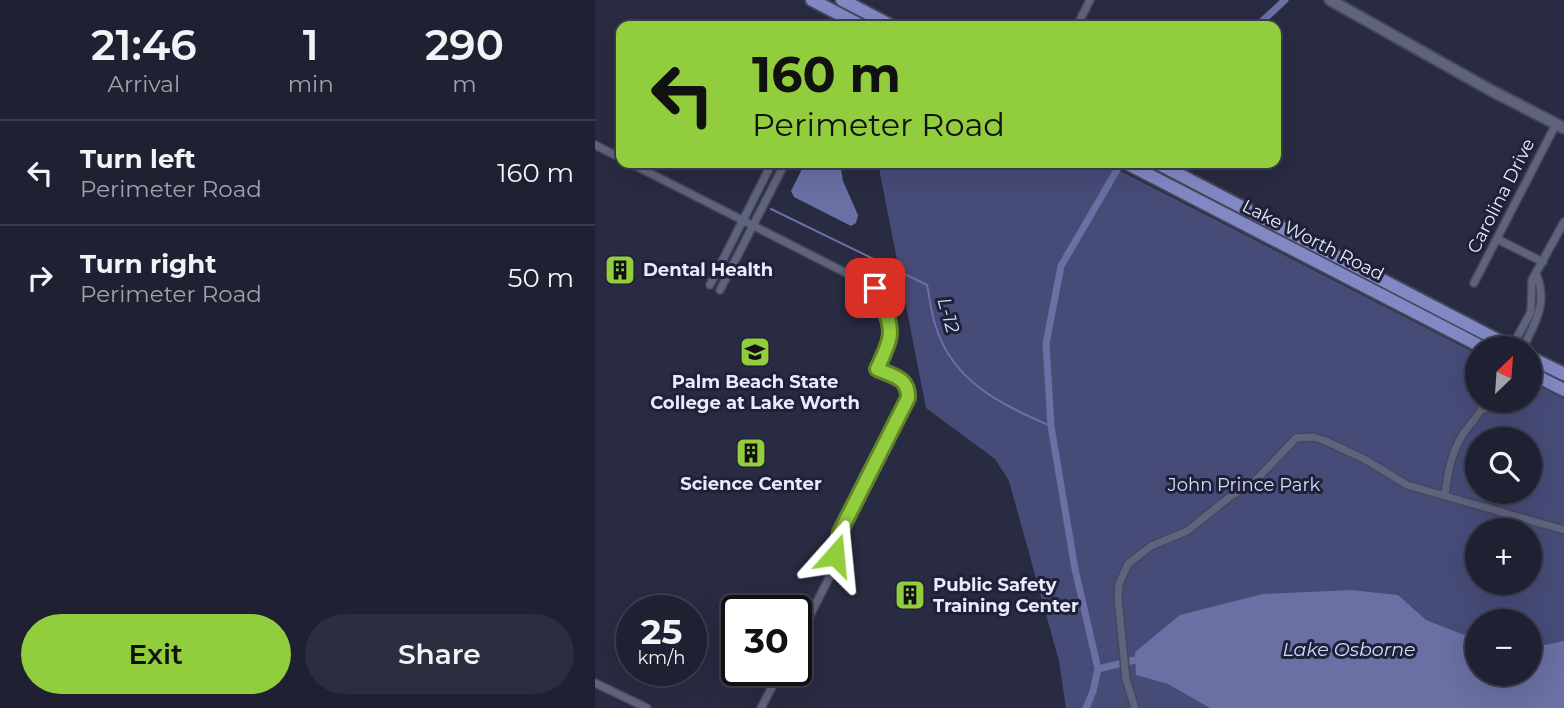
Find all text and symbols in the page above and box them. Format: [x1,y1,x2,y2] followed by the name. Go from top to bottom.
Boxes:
[91,19,197,71] text: 21:46
[303,19,319,71] text: 1
[425,19,504,71] text: 290
[752,45,901,104] text: 160 m
[637,49,728,140] icon: left
[108,70,180,98] text: Arrival
[288,70,334,98] text: min
[452,70,477,98] text: m
[752,105,1005,144] text: Perimeter Road
[1463,135,1539,257] street label: Carolina Drive
[80,143,196,175] text: Turn left
[21,154,59,192] icon: left
[497,157,574,189] text: 160 m
[80,175,262,203] text: Perimeter Road
[1238,195,1388,285] street label: Lake Worth Road
[80,248,216,280] text: Turn right
[603,253,637,287] building icon: Dental Health
[845,258,905,318] pin
[21,259,59,297] icon: right
[643,259,773,281] place label: Dental Health
[508,262,574,294] text: 50 m
[856,269,894,307] icon: arrive
[80,280,262,308] text: Perimeter Road
[933,295,965,336] water label: L-12
[738,335,772,369] school or university icon: Palm Beach State College at Lake Worth
[1465,336,1542,413] north arrow
[1465,336,1542,686] map controls
[650,371,860,414] place label: Palm Beach State College at Lake Worth
[1465,427,1542,504] button: search
[734,436,768,470] building icon: Science Center
[680,473,822,495] place label: Science Center
[1167,474,1321,496] park label: John Prince Park
[798,518,872,592] position arrow
[1465,518,1542,595] button: +
[933,574,1079,617] place label: Public Safety Training Center
[893,578,927,612] building icon: Public Safety Training Center
[721,595,812,686] speed limit sign: 30
[1465,609,1542,686] button: −
[641,610,682,653] text: 25
[21,614,291,694] button: Exit
[305,614,574,694] button: Share
[1282,638,1416,661] water label: Lake Osborne
[637,647,686,669] text: km/h

